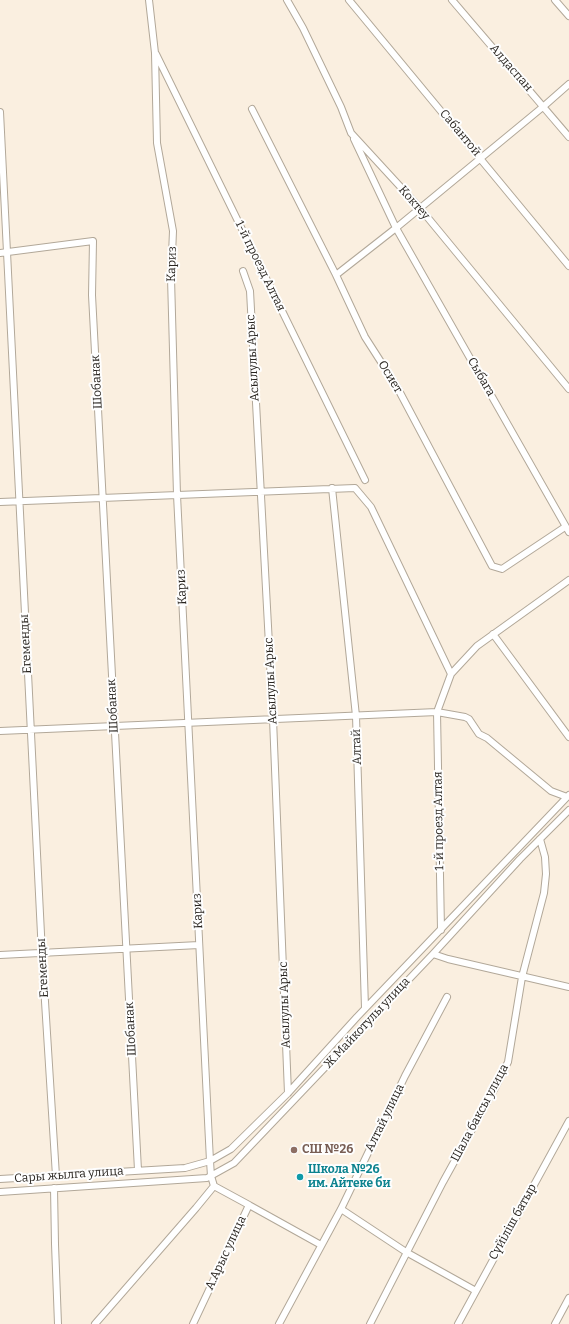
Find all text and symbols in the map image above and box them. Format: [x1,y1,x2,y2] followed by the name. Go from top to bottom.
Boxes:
[487,41,535,95] street label: Алдаспан
[436,107,484,159] street label: Сабантой
[395,183,433,223] street label: Коктеу
[232,218,288,314] street label: 1-й проезд Алтая
[164,246,180,282] street label: Кариз
[244,314,262,402] street label: Асылулы Арыс
[88,355,106,409] street label: Шобанак
[464,355,498,399] street label: Сыбага
[375,358,405,396] street label: Осиет
[174,569,190,605] street label: Кариз
[17,614,35,674] street label: Егеменды
[262,637,280,725] street label: Асылулы Арыс
[104,679,122,733] street label: Шобанак
[349,729,365,765] street label: Алтай
[431,771,447,871] street label: 1-й проезд Алтая
[190,893,206,929] street label: Кариз
[34,938,52,998] street label: Егеменды
[276,961,294,1049] street label: Асылулы Арыс
[321,974,413,1072] street label: Ж.Майкотулы улица
[122,1002,140,1056] street label: Шобанак
[448,1062,512,1164] street label: Шала баксы улица
[362,1082,408,1154] street label: Алтай улица
[302,1143,353,1157] place label: СШ №26
[289,1145,299,1155] marker: СШ №26
[308,1163,390,1191] place label: Школа №26 им. Айтеке би
[14,1164,124,1186] street label: Сары жылга улица
[295,1172,305,1182] marker: Школа №26 им. Айтеке би
[486,1181,540,1263] street label: Сүйіліш батыр
[203,1214,249,1292] street label: А.Арыс улица

